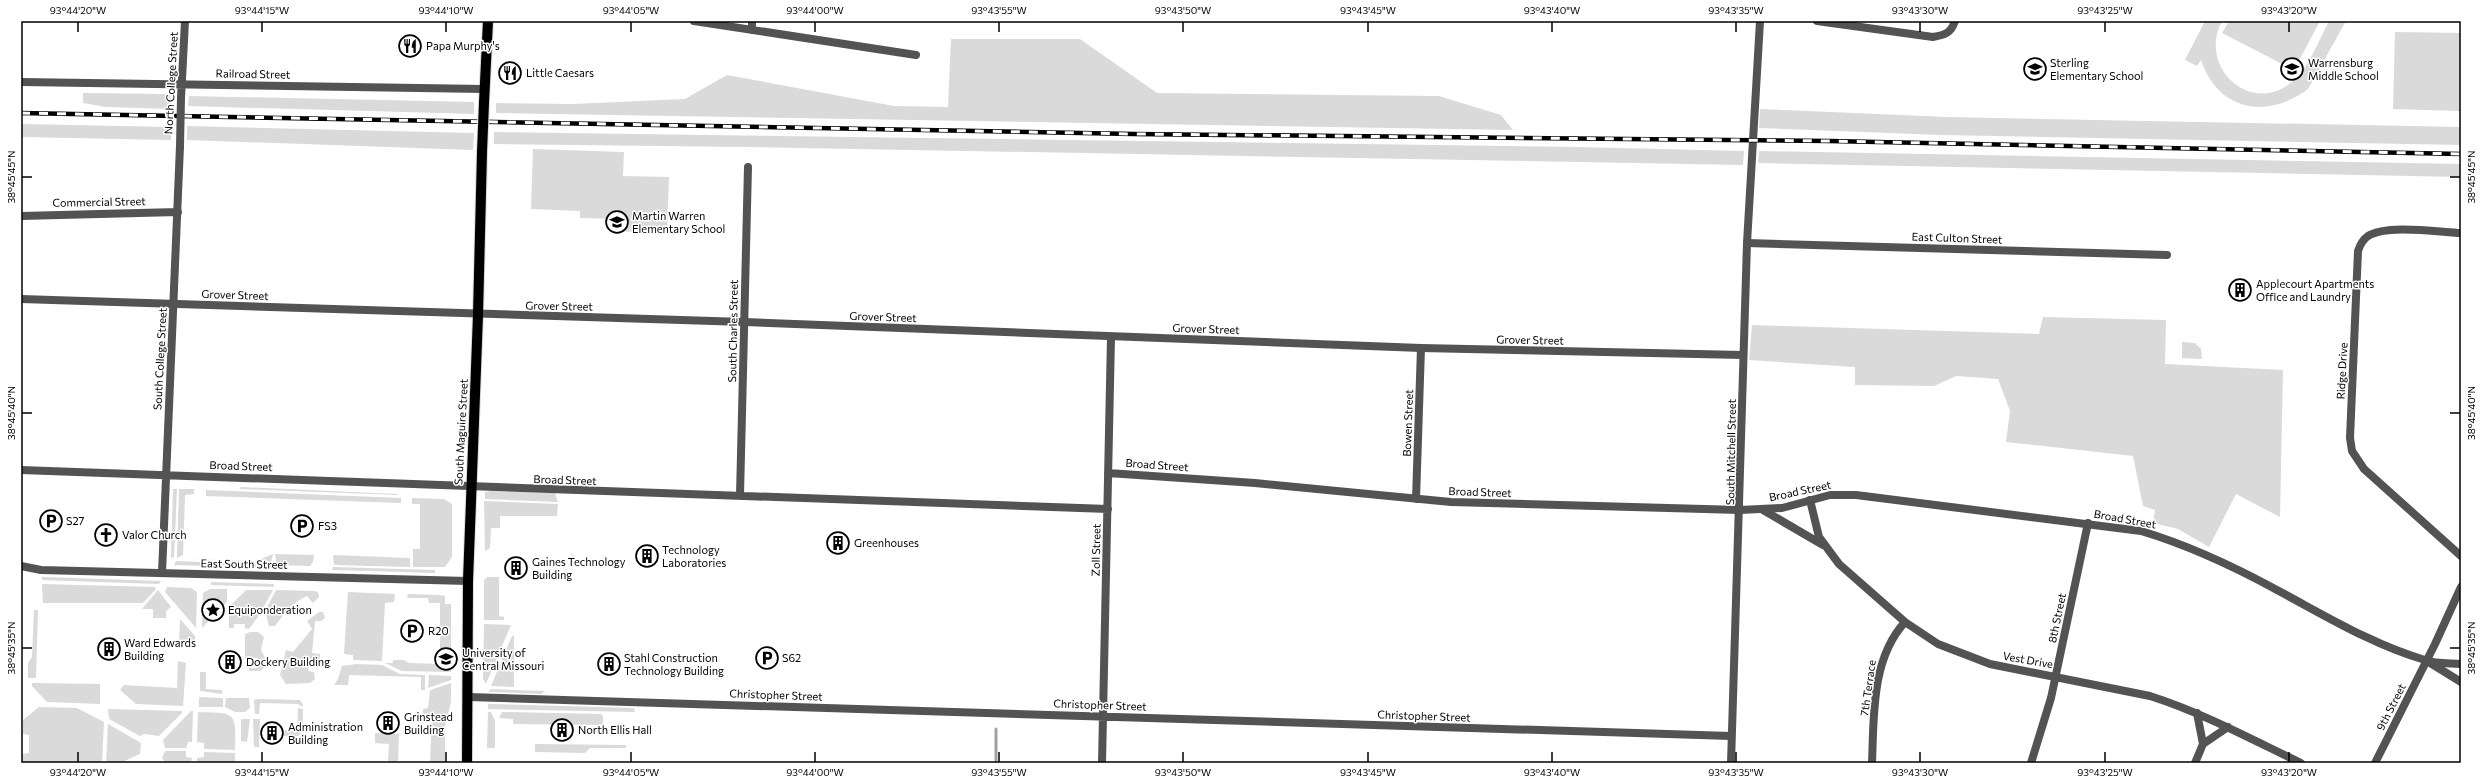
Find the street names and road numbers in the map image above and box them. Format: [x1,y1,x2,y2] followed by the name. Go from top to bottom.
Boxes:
[161,31,180,135] street label: North College Street
[216,66,291,81] street label: Railroad Street
[52,194,146,209] street label: Commercial Street
[1911,229,2003,246] street label: East Culton Street
[725,279,740,383] street label: South Charles Street
[201,287,269,302] street label: Grover Street
[525,298,593,313] street label: Grover Street
[150,307,169,410] street label: South College Street
[849,309,917,324] street label: Grover Street
[1172,321,1240,336] street label: Grover Street
[1496,332,1564,347] street label: Grover Street
[2334,342,2349,400] street label: Ridge Drive
[451,378,470,485] street label: South Maguire Street
[1400,389,1415,457] street label: Bowen Street
[1723,398,1738,505] street label: South Mitchell Street
[1125,456,1189,473] street label: Broad Street
[209,458,273,473] street label: Broad Street
[533,472,597,487] street label: Broad Street
[1768,477,1833,503] street label: Broad Street
[1448,484,1512,499] street label: Broad Street
[2093,507,2158,530] street label: Broad Street
[1089,523,1102,576] street label: Zoll Street
[200,556,288,571] street label: East South Street
[2045,591,2068,644] street label: 8th Street
[2002,649,2054,670] street label: Vest Drive
[1857,659,1878,717] street label: 7th Terrace
[2373,681,2408,732] street label: 9th Street
[729,686,823,703] street label: Christopher Street
[1053,696,1147,713] street label: Christopher Street
[1377,707,1471,724] street label: Christopher Street

